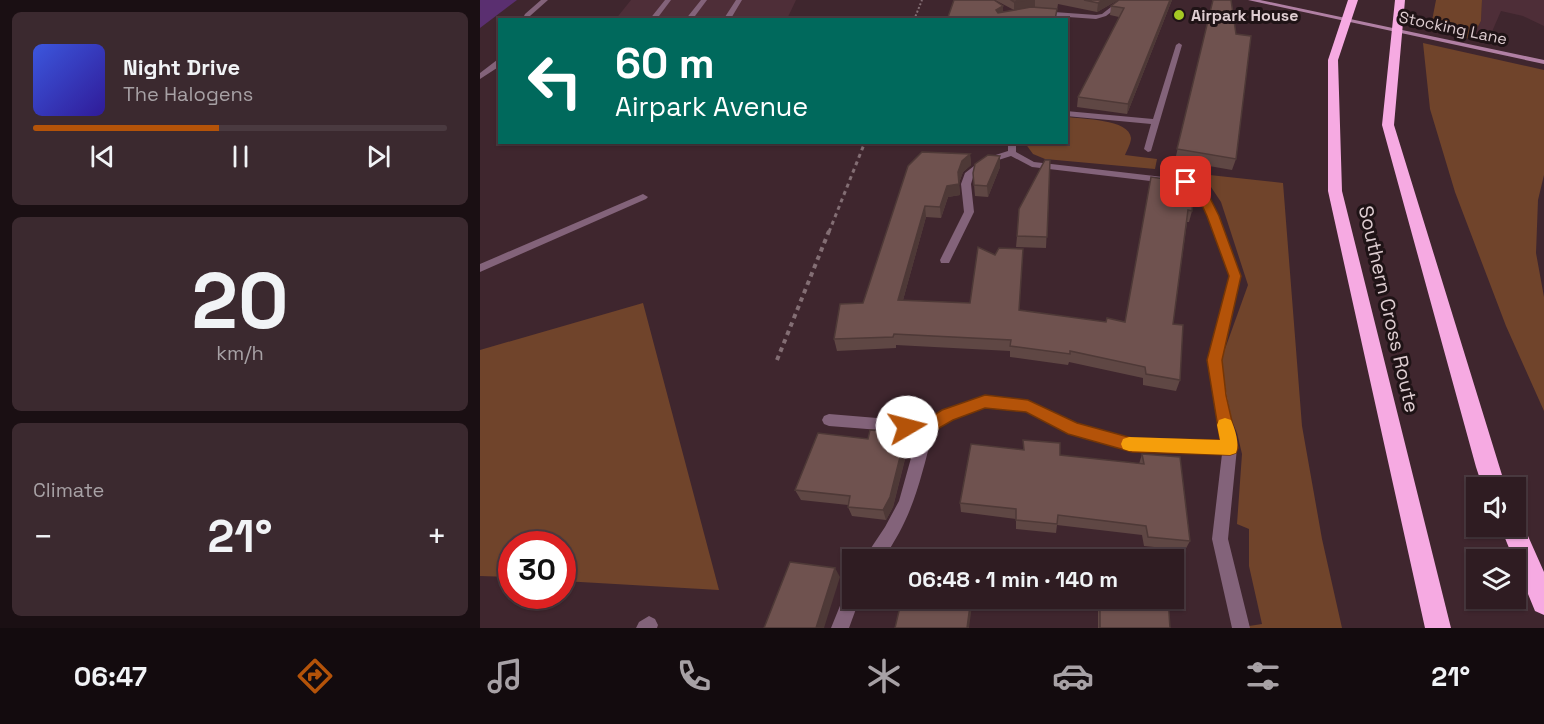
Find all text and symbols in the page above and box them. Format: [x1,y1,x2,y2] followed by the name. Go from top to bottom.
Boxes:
[1191,5,1298,26] place label: Airpark House
[1397,6,1509,50] street label: Stocking Lane
[1172,8,1186,22] marker: Airpark House
[615,37,715,90] text: 60 m
[516,42,594,120] icon: left
[123,53,240,81] text: Night Drive
[123,81,253,107] text: The Halogens
[615,89,808,124] text: Airpark Avenue
[86,140,119,173] icon: previous
[224,140,257,173] icon: pause
[362,140,395,173] icon: next
[1160,156,1211,207] pin
[1169,165,1202,198] icon: arrive
[1353,203,1425,415] street label: Southern Cross Route
[192,251,288,351] text: 20
[216,340,264,366] text: km/h
[875,395,939,459] position arrow
[33,477,104,503] text: Climate
[1466,477,1526,609] map controls
[1466,477,1526,537] button: sound
[208,508,272,565] text: 21°
[33,516,53,558] text: −
[427,516,447,558] text: +
[498,531,576,609] speed limit sign: 30
[1466,549,1526,609] button: layers
[908,565,1118,593] text: 06:48 · 1 min · 140 m
[294,655,336,697] icon: directions
[484,655,526,697] icon: music
[673,655,715,697] icon: phone
[863,655,905,697] icon: climate
[1052,655,1094,697] icon: car
[1242,655,1284,697] icon: filters
[74,659,147,694] text: 06:47
[1431,659,1470,694] text: 21°

